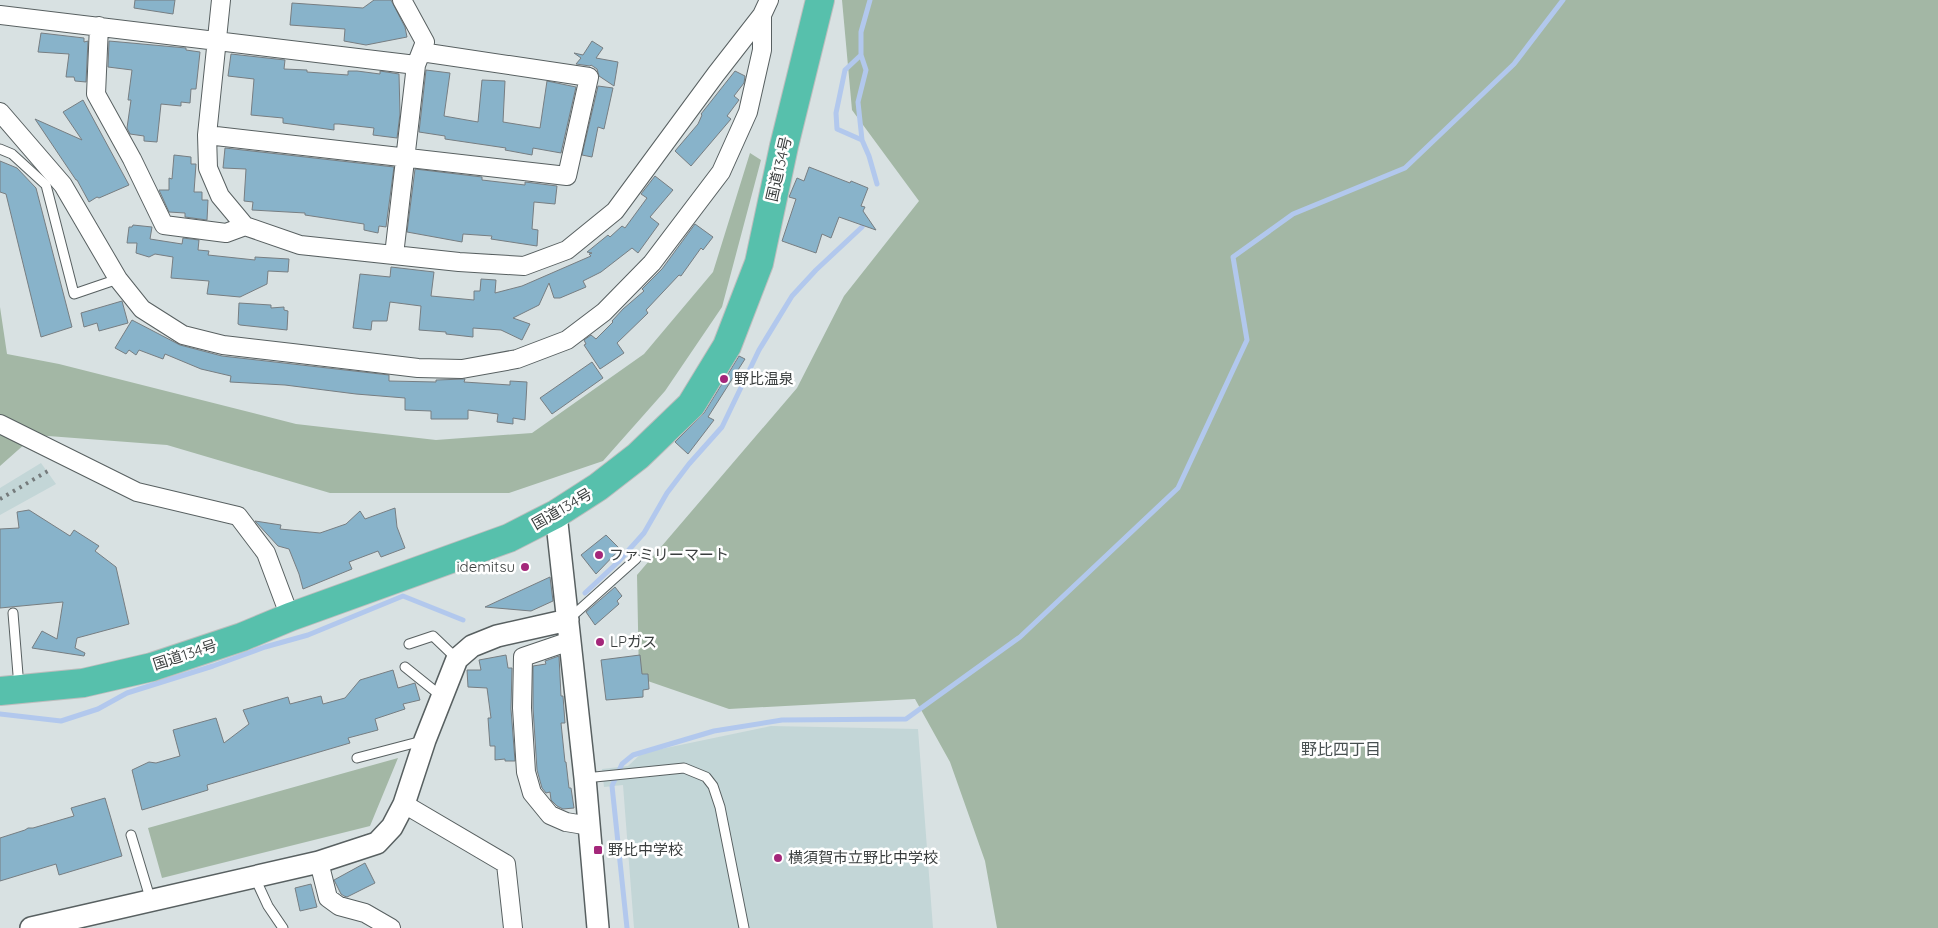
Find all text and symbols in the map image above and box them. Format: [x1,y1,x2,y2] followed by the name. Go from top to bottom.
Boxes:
[762,134,795,203] street label: 国道134号
[734,369,794,388] place label: 野比温泉
[718,373,730,385] marker: 野比温泉
[528,484,595,533] street label: 国道134号
[609,545,729,564] place label: ファミリーマート
[593,549,605,561] marker: ファミリーマート
[456,557,515,576] place label: idemitsu
[519,561,531,573] marker: idemitsu
[610,632,657,651] place label: LPガス
[150,635,219,674] street label: 国道134号
[594,636,606,648] marker: LPガス
[1301,739,1381,759] district label: 野比四丁目
[608,840,683,859] place label: 野比中学校
[592,844,604,856] marker: 野比中学校
[788,848,938,867] place label: 横須賀市立野比中学校
[772,852,784,864] marker: 横須賀市立野比中学校

